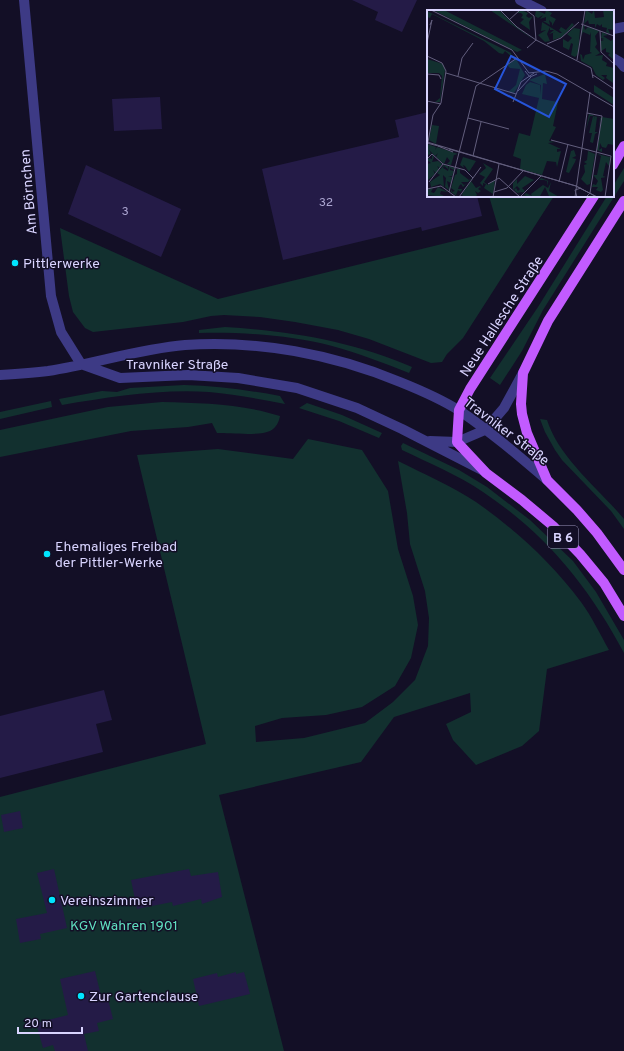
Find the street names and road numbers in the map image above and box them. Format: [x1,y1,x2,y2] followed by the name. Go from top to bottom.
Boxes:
[17,148,42,235] street label: Am Börnchen
[457,253,548,380] street label: Neue Hallesche Straße
[126,357,228,374] street label: Travniker Straße
[460,395,552,470] street label: Travniker Straße
[548,526,578,548] road number: B 6

